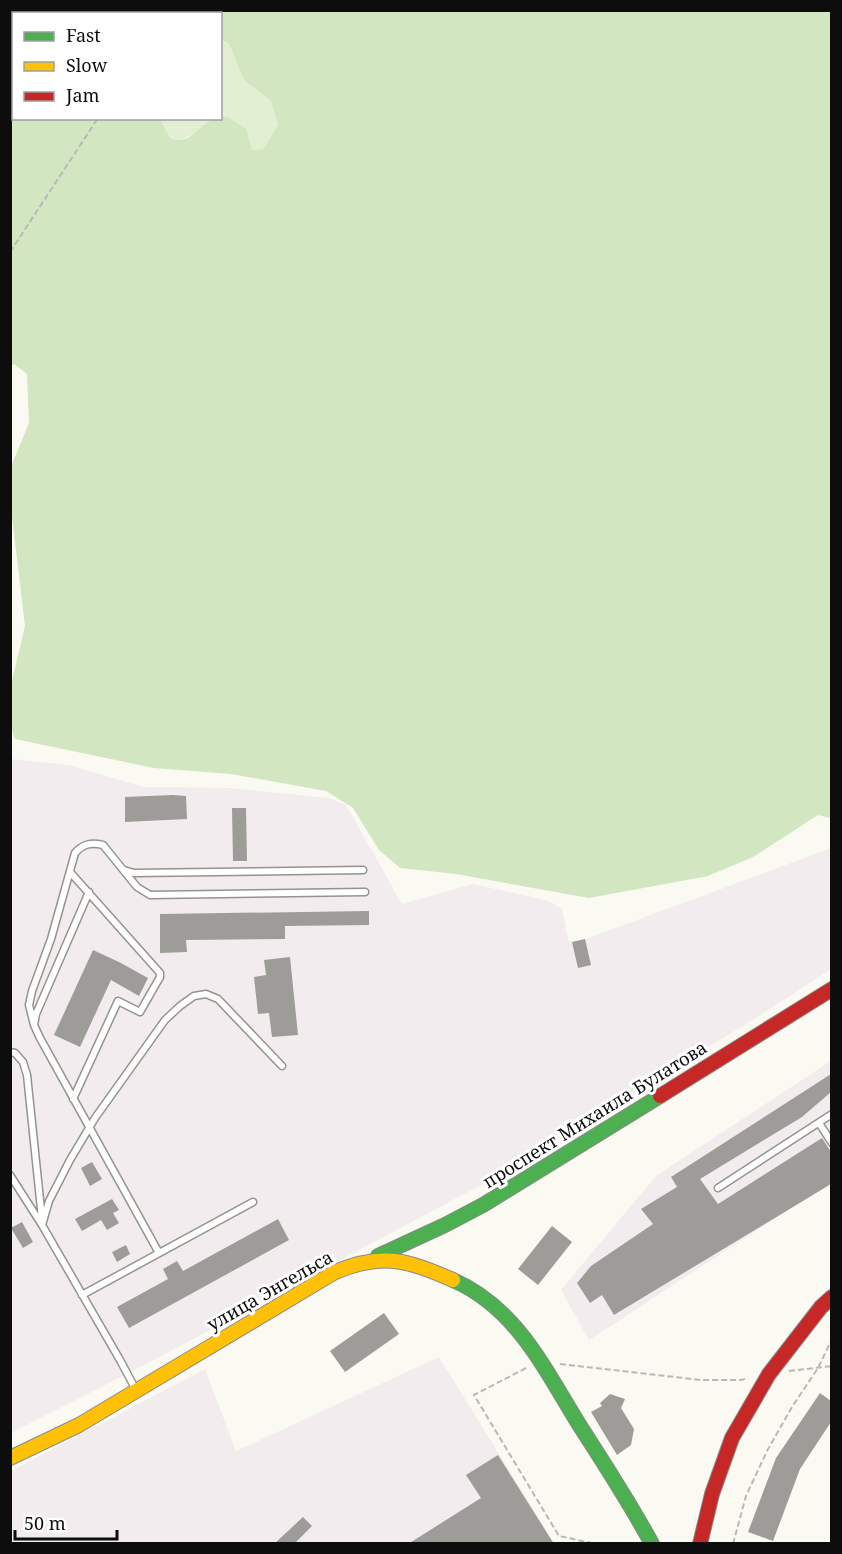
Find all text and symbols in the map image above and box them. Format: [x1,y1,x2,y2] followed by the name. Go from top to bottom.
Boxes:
[12,12,222,120] legend
[66,23,101,47] text: Fast
[66,53,108,77] text: Slow
[65,83,100,107] text: Jam
[478,1035,711,1193] street label: проспект Михаила Булатова
[202,1244,337,1336] street label: улица Энгельса
[15,1503,117,1541] scale bar
[24,1511,66,1535] text: 50 m

